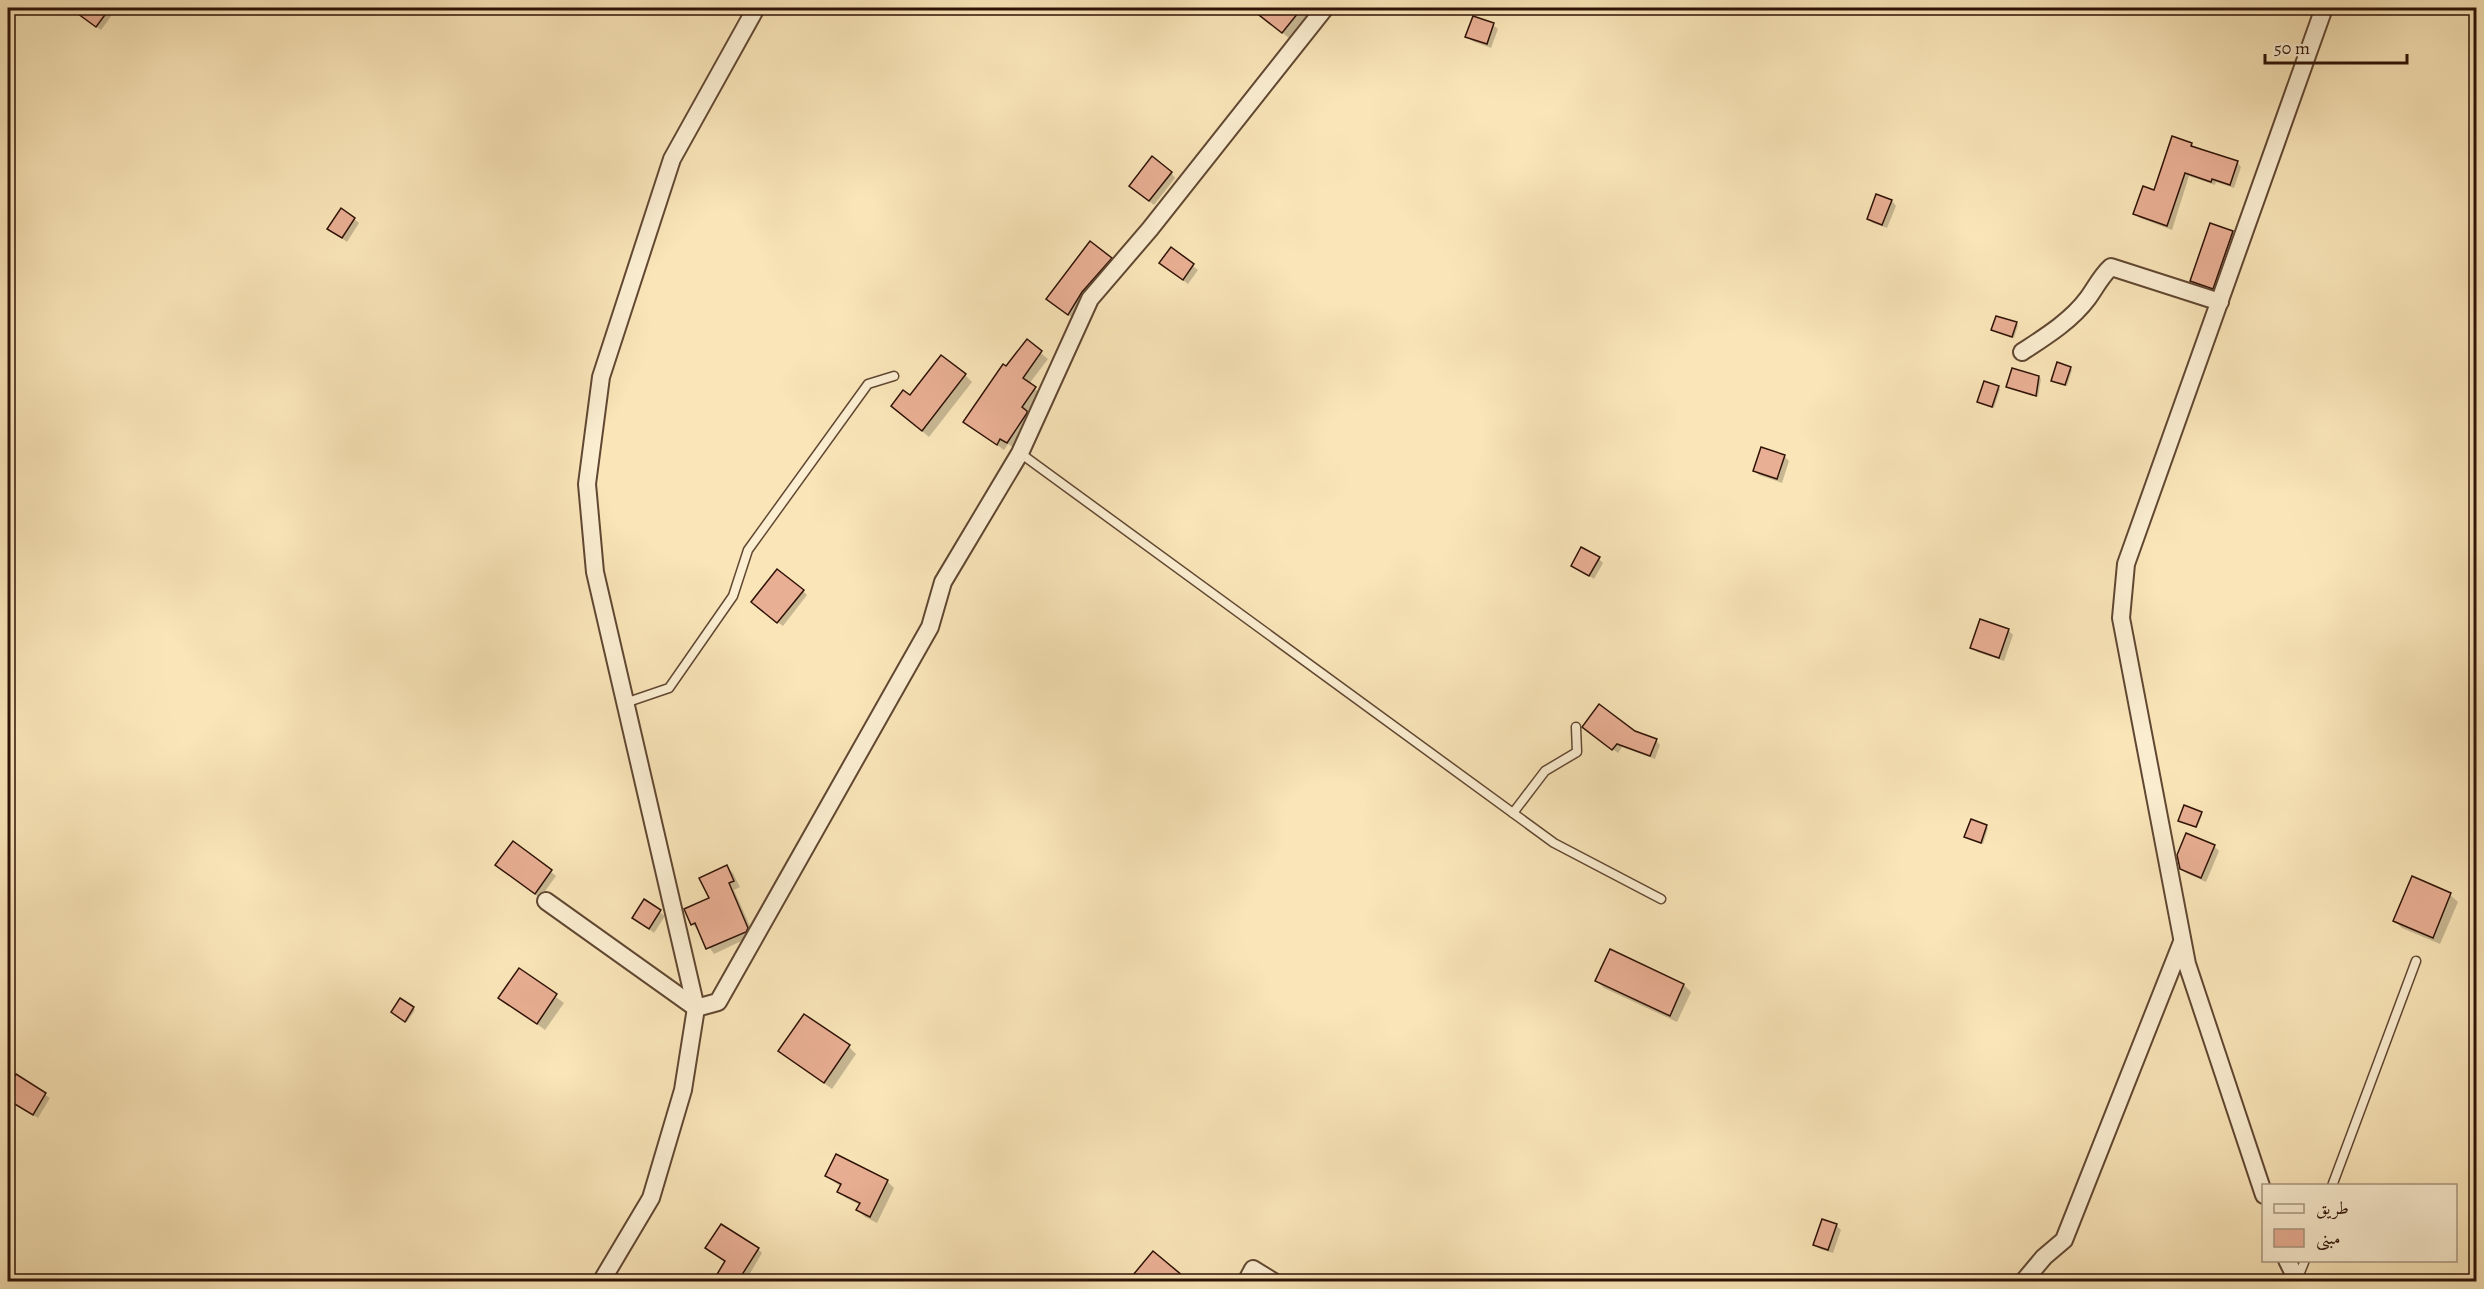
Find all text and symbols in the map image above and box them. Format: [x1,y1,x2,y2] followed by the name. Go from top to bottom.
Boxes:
[2265,27,2408,65] scale bar
[2274,36,2310,60] text: 50 m
[2262,1184,2457,1262] legend
[2316,1196,2349,1220] text: طريق
[2316,1226,2341,1251] text: مبنى

